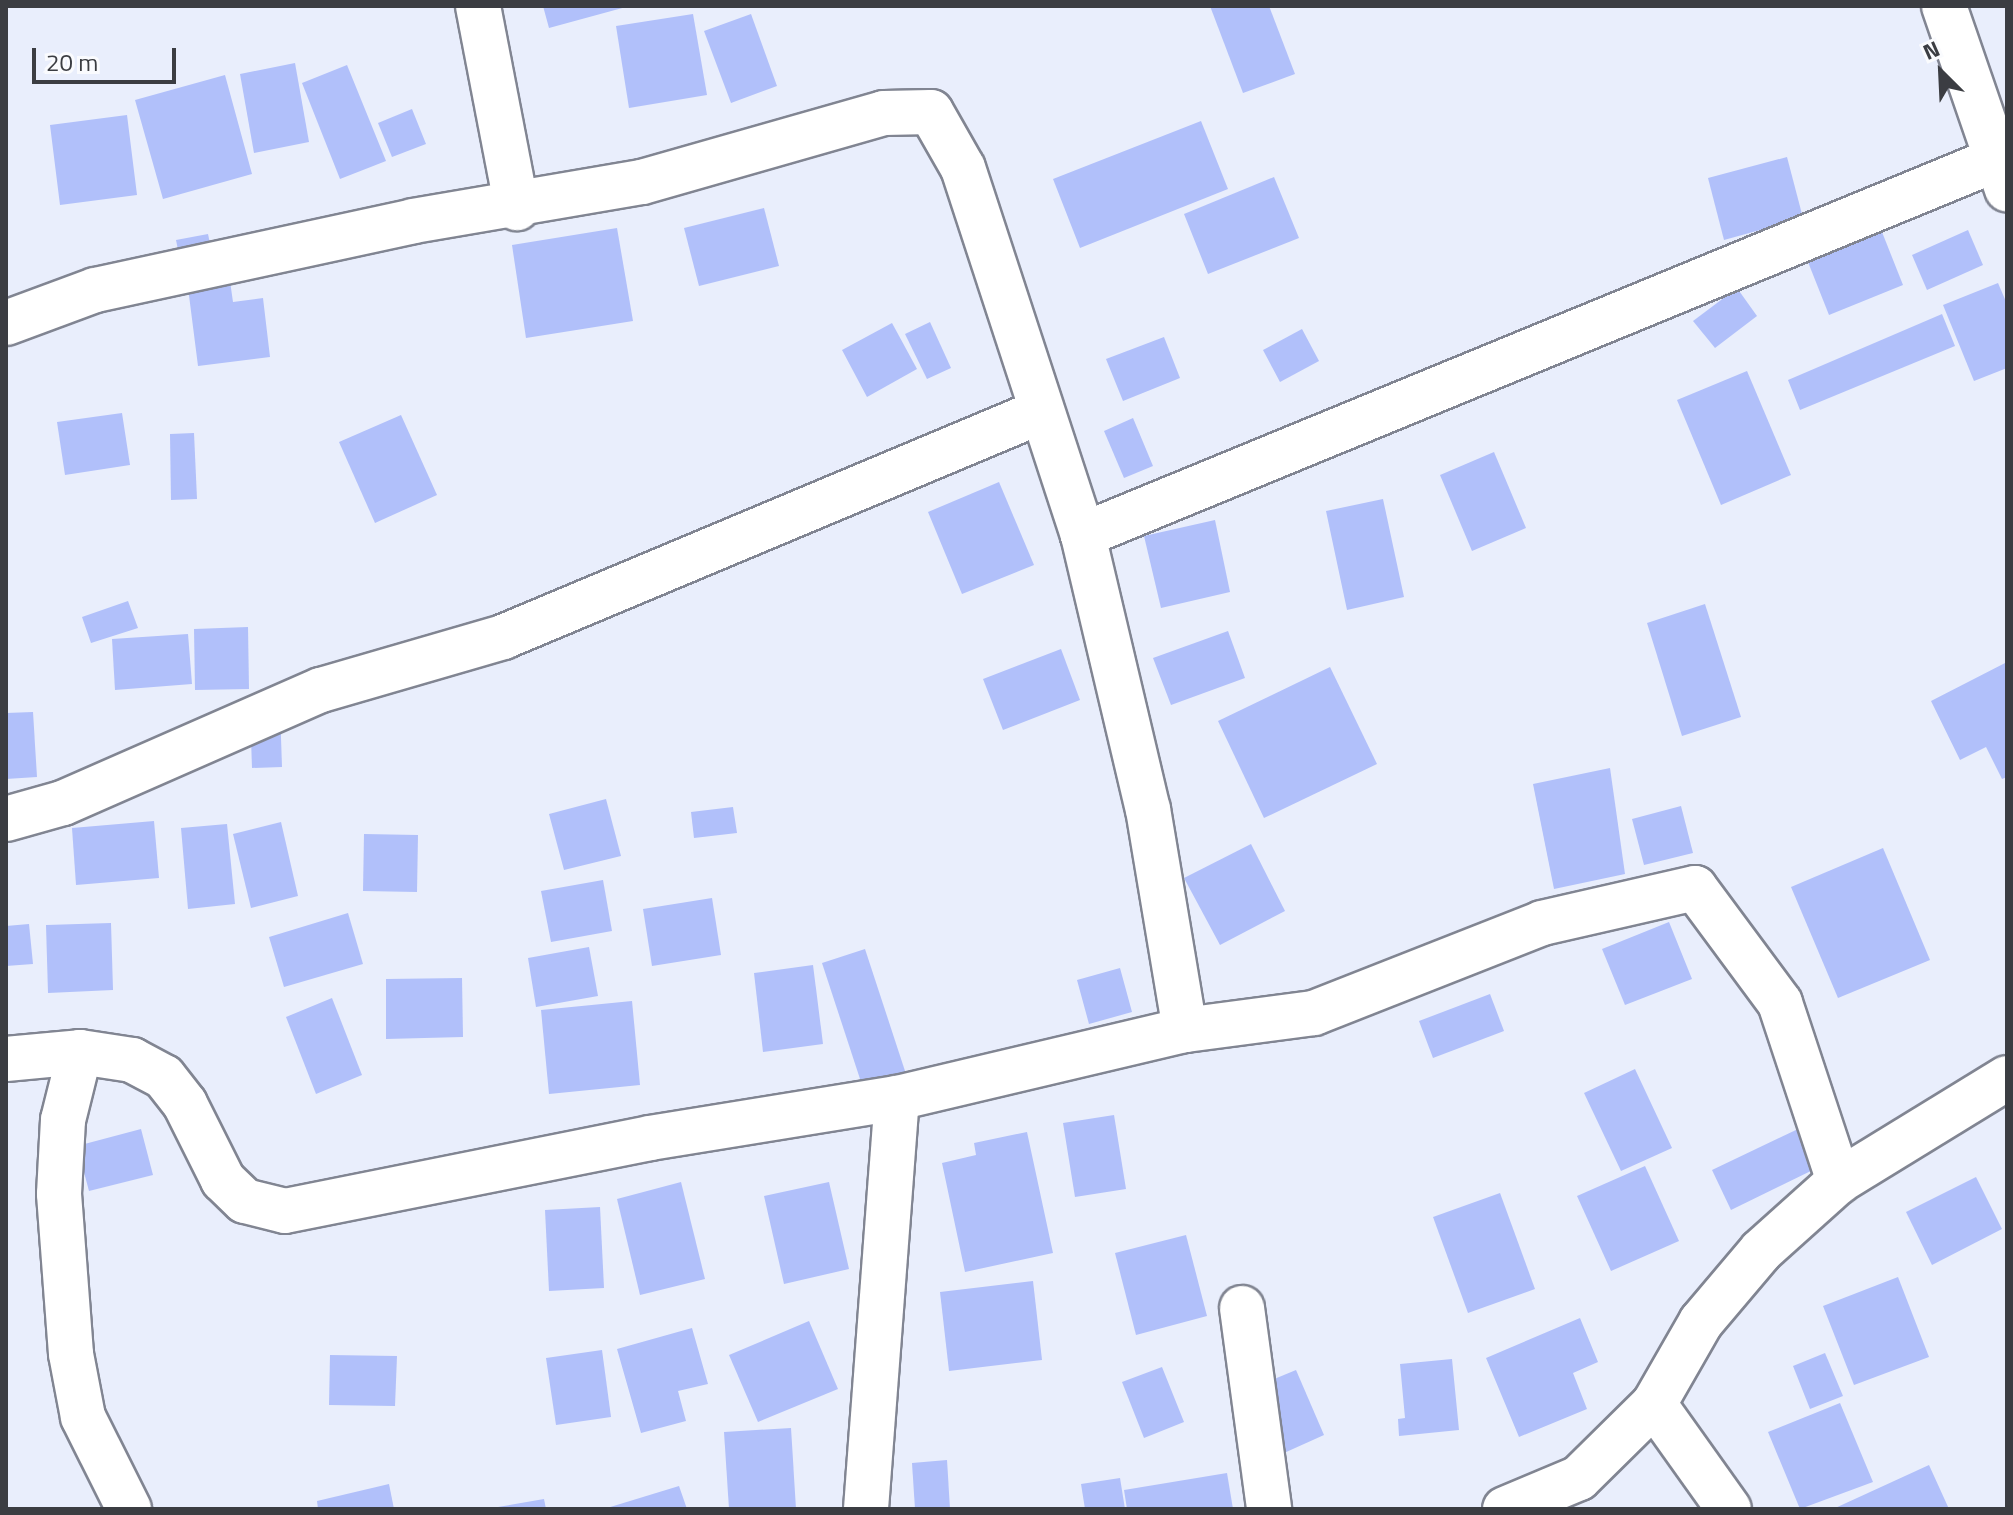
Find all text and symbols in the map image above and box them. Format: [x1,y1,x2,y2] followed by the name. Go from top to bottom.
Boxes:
[1917,31,1945,69] text: N
[36,32,180,82] scale bar
[1901,32,1981,112] north arrow
[46,44,98,80] text: 20 m

